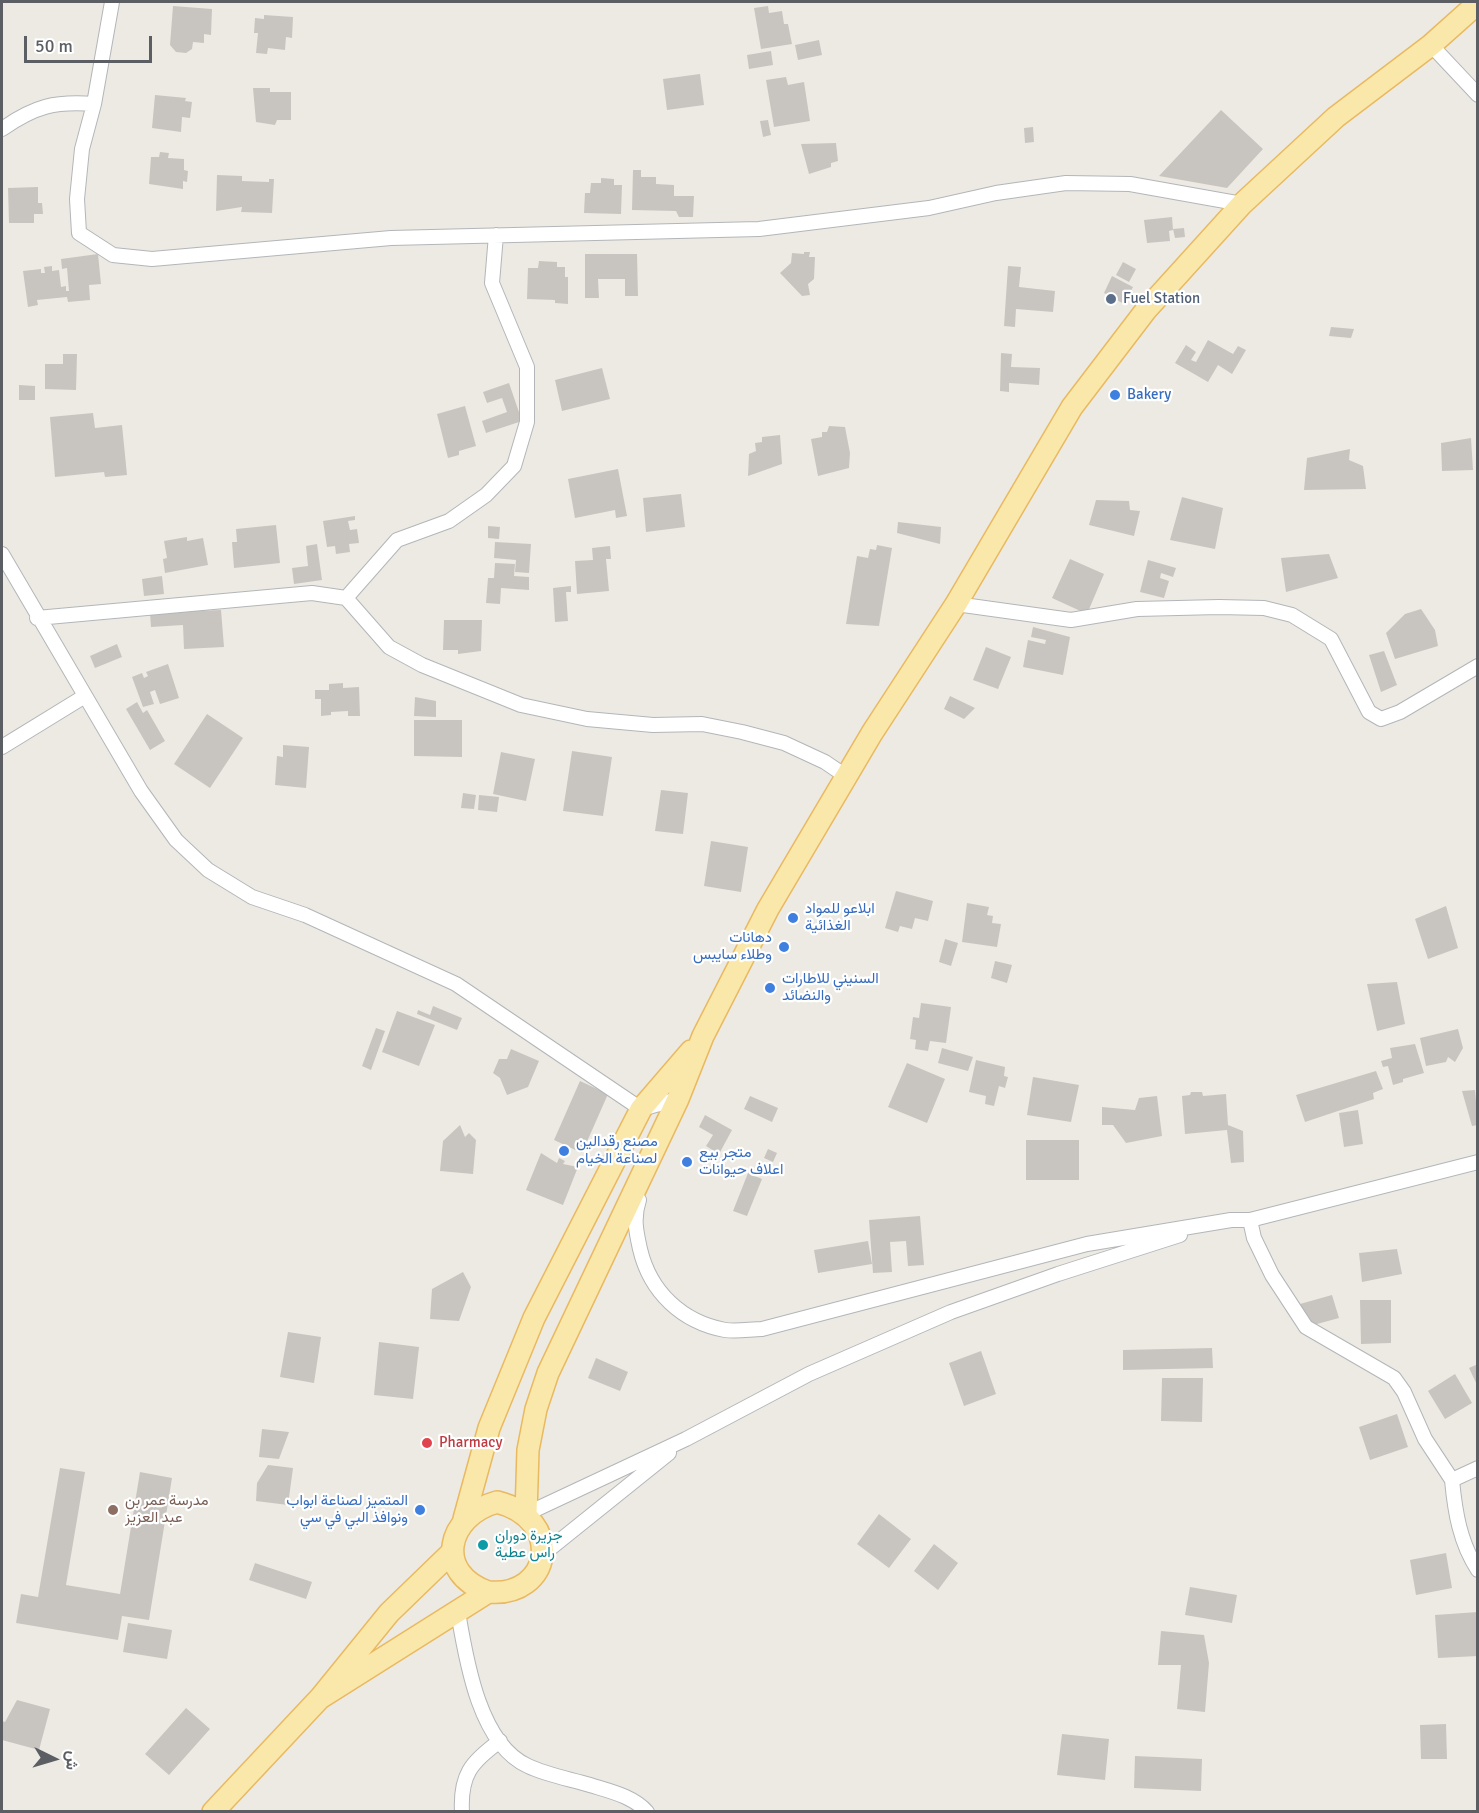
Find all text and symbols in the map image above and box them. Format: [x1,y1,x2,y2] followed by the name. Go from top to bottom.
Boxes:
[27,24,154,62] scale bar
[35,35,73,57] text: 50 m
[1123,290,1200,308] place label: Fuel Station
[1104,292,1118,306] marker: Fuel Station
[1127,386,1171,404] place label: Bakery
[1108,388,1122,402] marker: Bakery
[805,900,875,935] place label: ابلاعو للمواد الغذائية
[786,911,800,925] marker: ابلاعو للمواد الغذائية
[693,929,772,964] place label: دهانات وطلاء سايبس
[777,940,791,954] marker: دهانات وطلاء سايبس
[782,970,879,1005] place label: السنيني للاطارات والنضائد
[763,981,777,995] marker: السنيني للاطارات والنضائد
[576,1133,658,1168] place label: مصنع رقدالين لصناعة الخيام
[557,1144,571,1158] marker: مصنع رقدالين لصناعة الخيام
[699,1144,783,1179] place label: متجر بيع اعلاف حيوانات
[680,1155,694,1169] marker: متجر بيع اعلاف حيوانات
[439,1434,502,1452] place label: Pharmacy
[420,1436,434,1450] marker: Pharmacy
[125,1492,209,1527] place label: مدرسة عمر بن عبد العزيز
[286,1492,408,1527] place label: المتميز لصناعة ابواب ونوافذ البي في سي
[106,1503,120,1517] marker: مدرسة عمر بن عبد العزيز
[413,1503,427,1517] marker: المتميز لصناعة ابواب ونوافذ البي في سي
[495,1527,563,1562] place label: جزيرة دوران راس عطية
[476,1538,490,1552] marker: جزيرة دوران راس عطية
[24,1729,84,1789] north arrow
[61,1750,83,1771] text: ش

